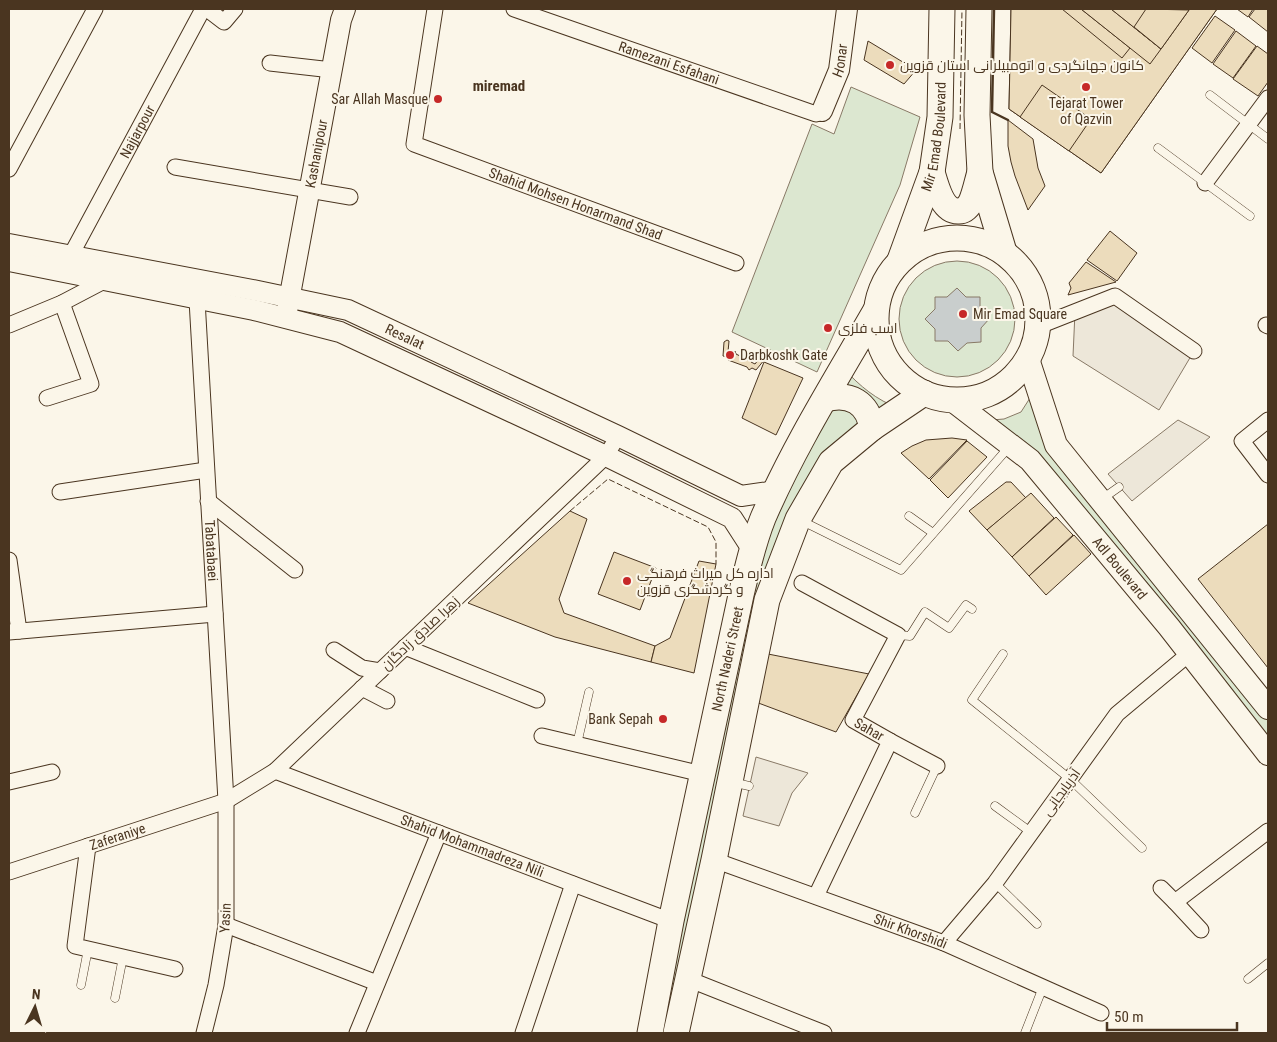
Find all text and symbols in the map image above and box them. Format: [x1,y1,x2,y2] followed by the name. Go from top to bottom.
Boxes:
[617,38,721,88] street label: Ramezani Esfahani
[829,43,850,80] street label: Honar
[900,57,1144,73] place label: کانون جهانگردی و اتومبیلرانی استان قزوین
[884,59,896,71] marker: کانون جهانگردی و اتومبیلرانی استان قزوین
[473,77,525,95] district label: miremad
[1080,81,1092,93] marker: Tejarat Tower of Qazvin
[918,82,949,193] street label: Mir Emad Boulevard
[331,91,428,107] place label: Sar Allah Masque
[432,93,444,105] marker: Sar Allah Masque
[1049,95,1123,127] place label: Tejarat Tower of Qazvin
[117,102,158,161] street label: Najjarpour
[302,118,330,189] street label: Kashanipour
[487,164,665,243] street label: Shahid Mohsen Honarmand Shad
[973,306,1068,322] place label: Mir Emad Square
[957,308,969,320] marker: Mir Emad Square
[838,320,898,336] place label: اسب فلزی
[383,321,427,352] street label: Resalat
[822,322,834,334] marker: اسب فلزی
[740,347,828,363] place label: Darbkoshk Gate
[724,349,736,361] marker: Darbkoshk Gate
[202,520,221,582] street label: Tabatabaei
[1089,534,1151,603] street label: Adl Boulevard
[637,565,774,597] place label: اداره کل میراث فرهنگی و گردشگری قزوین
[621,575,633,587] marker: اداره کل میراث فرهنگی و گردشگری قزوین
[378,593,463,674] street label: زهرا صادق زادگان
[708,605,746,713] street label: North Naderi Street
[588,711,653,727] place label: Bank Sepah
[657,713,669,725] marker: Bank Sepah
[851,714,887,744] street label: Sahar
[1039,765,1084,819] street label: آذربایجانی
[398,811,546,880] street label: Shahid Mohammadreza Nili
[87,820,148,853] street label: Zaferaniye
[216,903,234,933] street label: Yasin
[872,910,950,952] street label: Shir Khorshidi
[10,982,60,1032] north arrow
[31,986,41,1002] text: N
[1107,1000,1237,1032] scale bar
[1114,1008,1144,1026] text: 50 m

